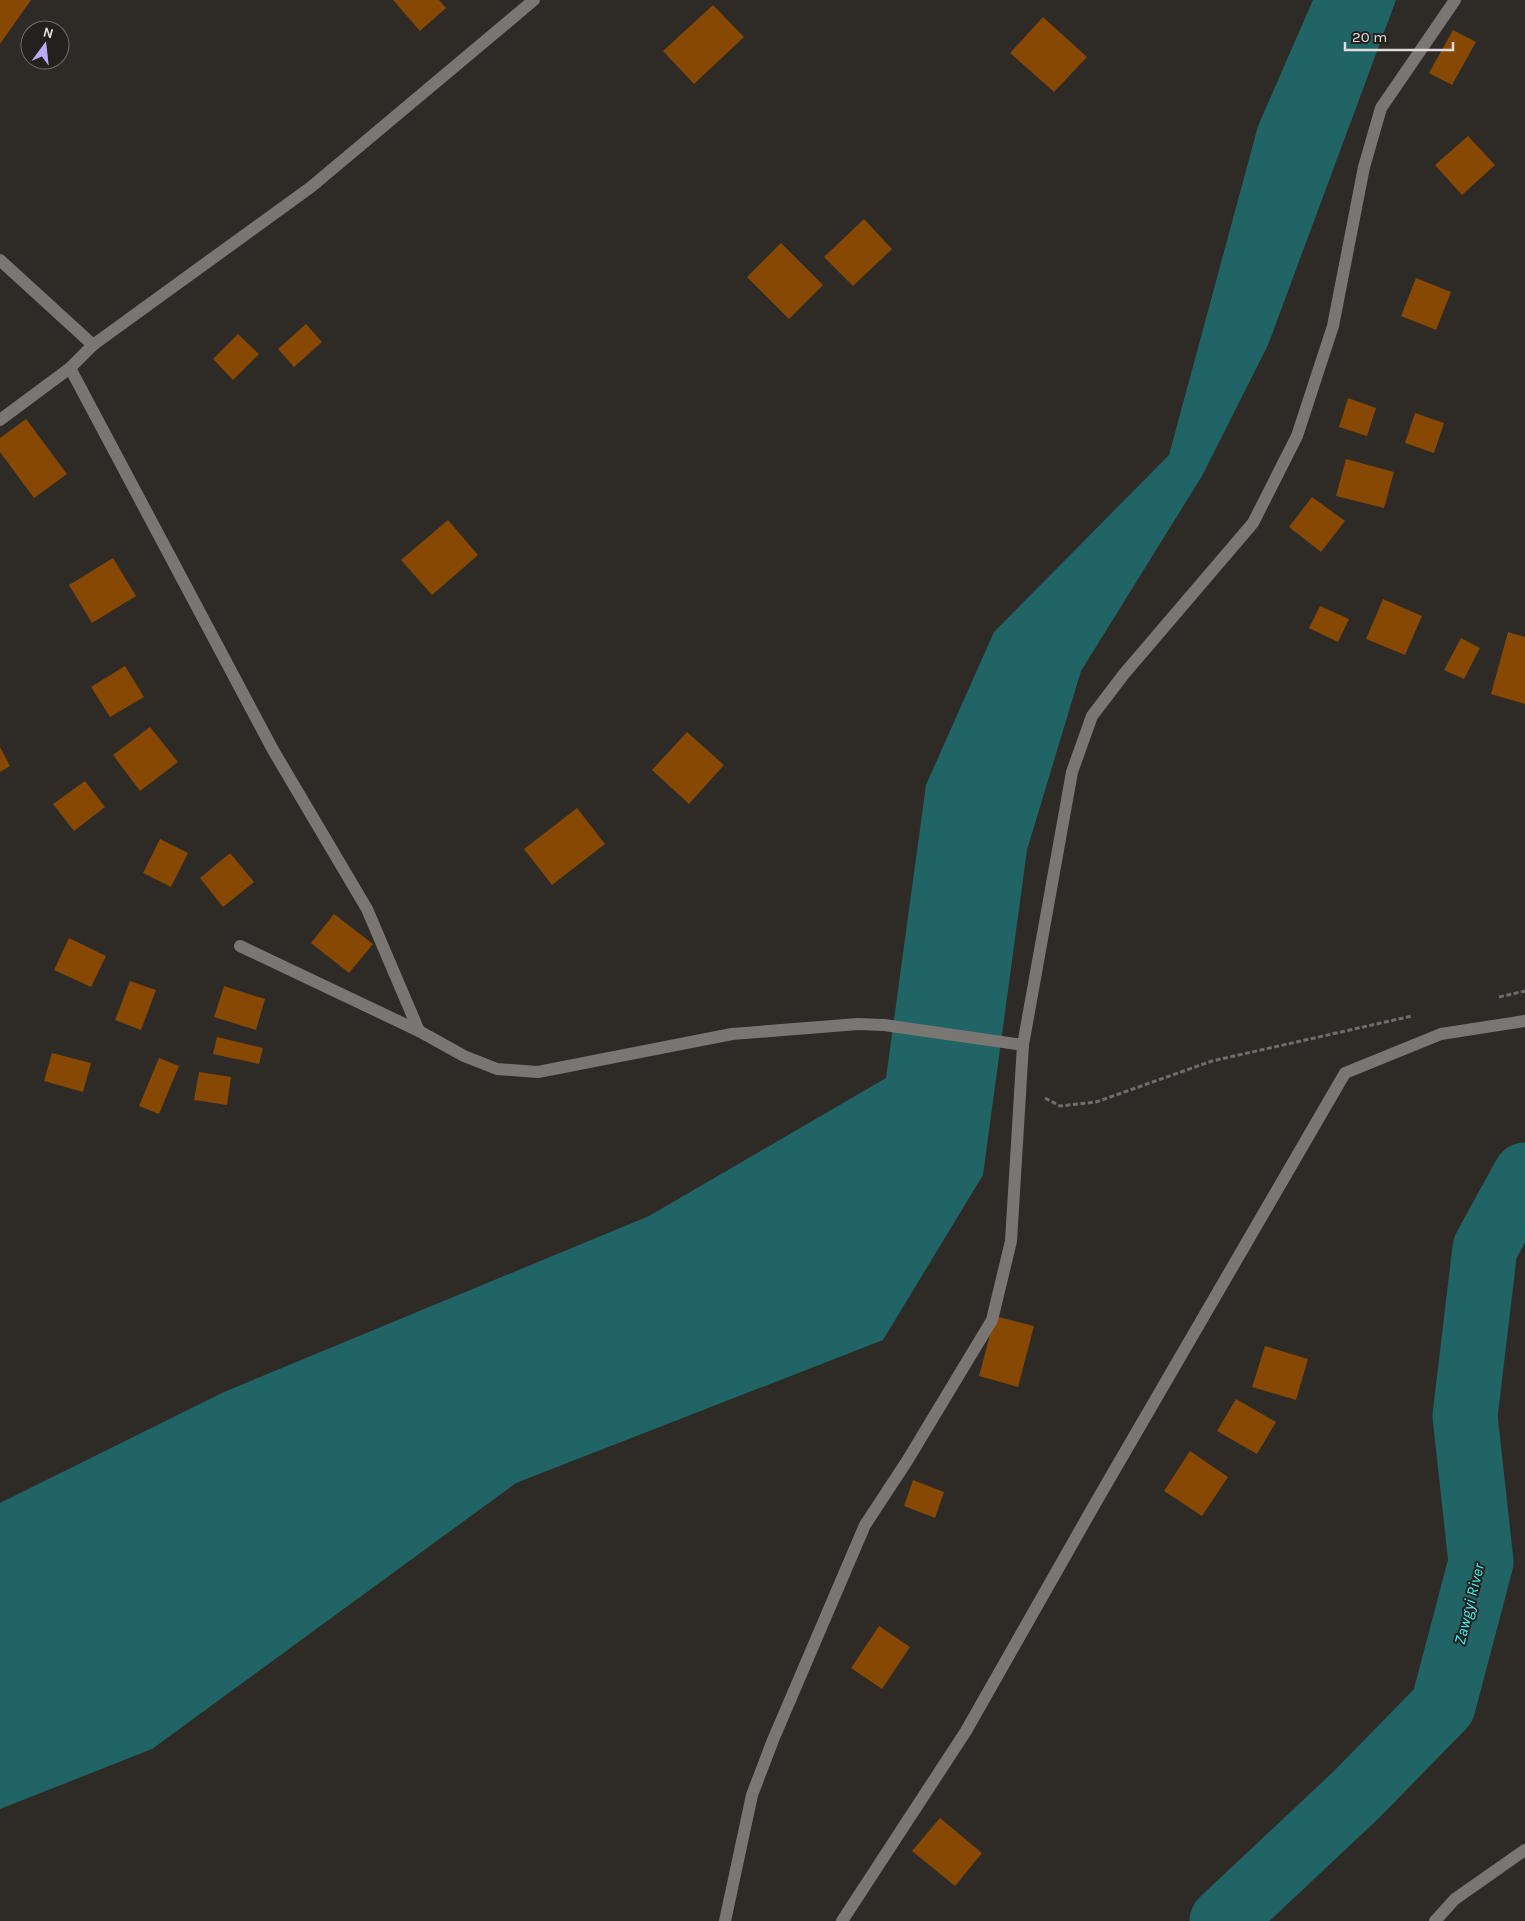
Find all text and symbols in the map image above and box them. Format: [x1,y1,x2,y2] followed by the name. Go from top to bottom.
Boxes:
[20,20,70,70] north arrow
[1345,20,1452,52] scale bar
[41,23,55,42] text: N
[1352,28,1387,46] text: 20 m
[1450,1561,1488,1647] water label: Zawgyi River

